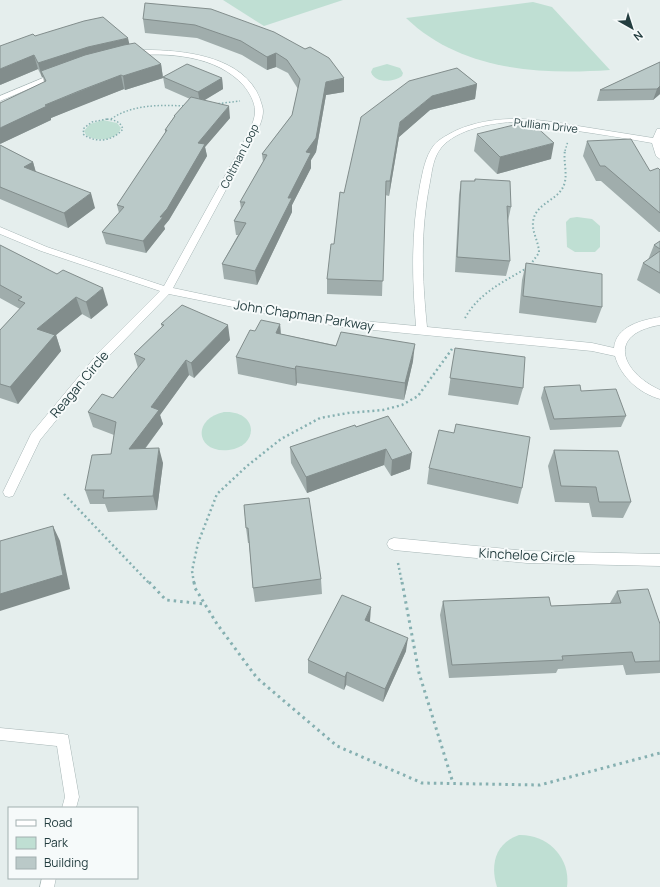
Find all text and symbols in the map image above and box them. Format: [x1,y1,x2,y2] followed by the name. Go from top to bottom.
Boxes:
[612,8,652,48] north arrow
[631,28,646,45] text: N
[513,114,579,136] street label: Pulliam Drive
[216,121,262,191] street label: Coltman Loop
[233,295,375,335] street label: John Chapman Parkway
[46,346,113,421] street label: Reagan Circle
[478,543,576,567] street label: Kincheloe Circle
[8,807,138,879] legend
[44,814,72,831] text: Road
[44,834,69,851] text: Park
[44,854,88,871] text: Building

